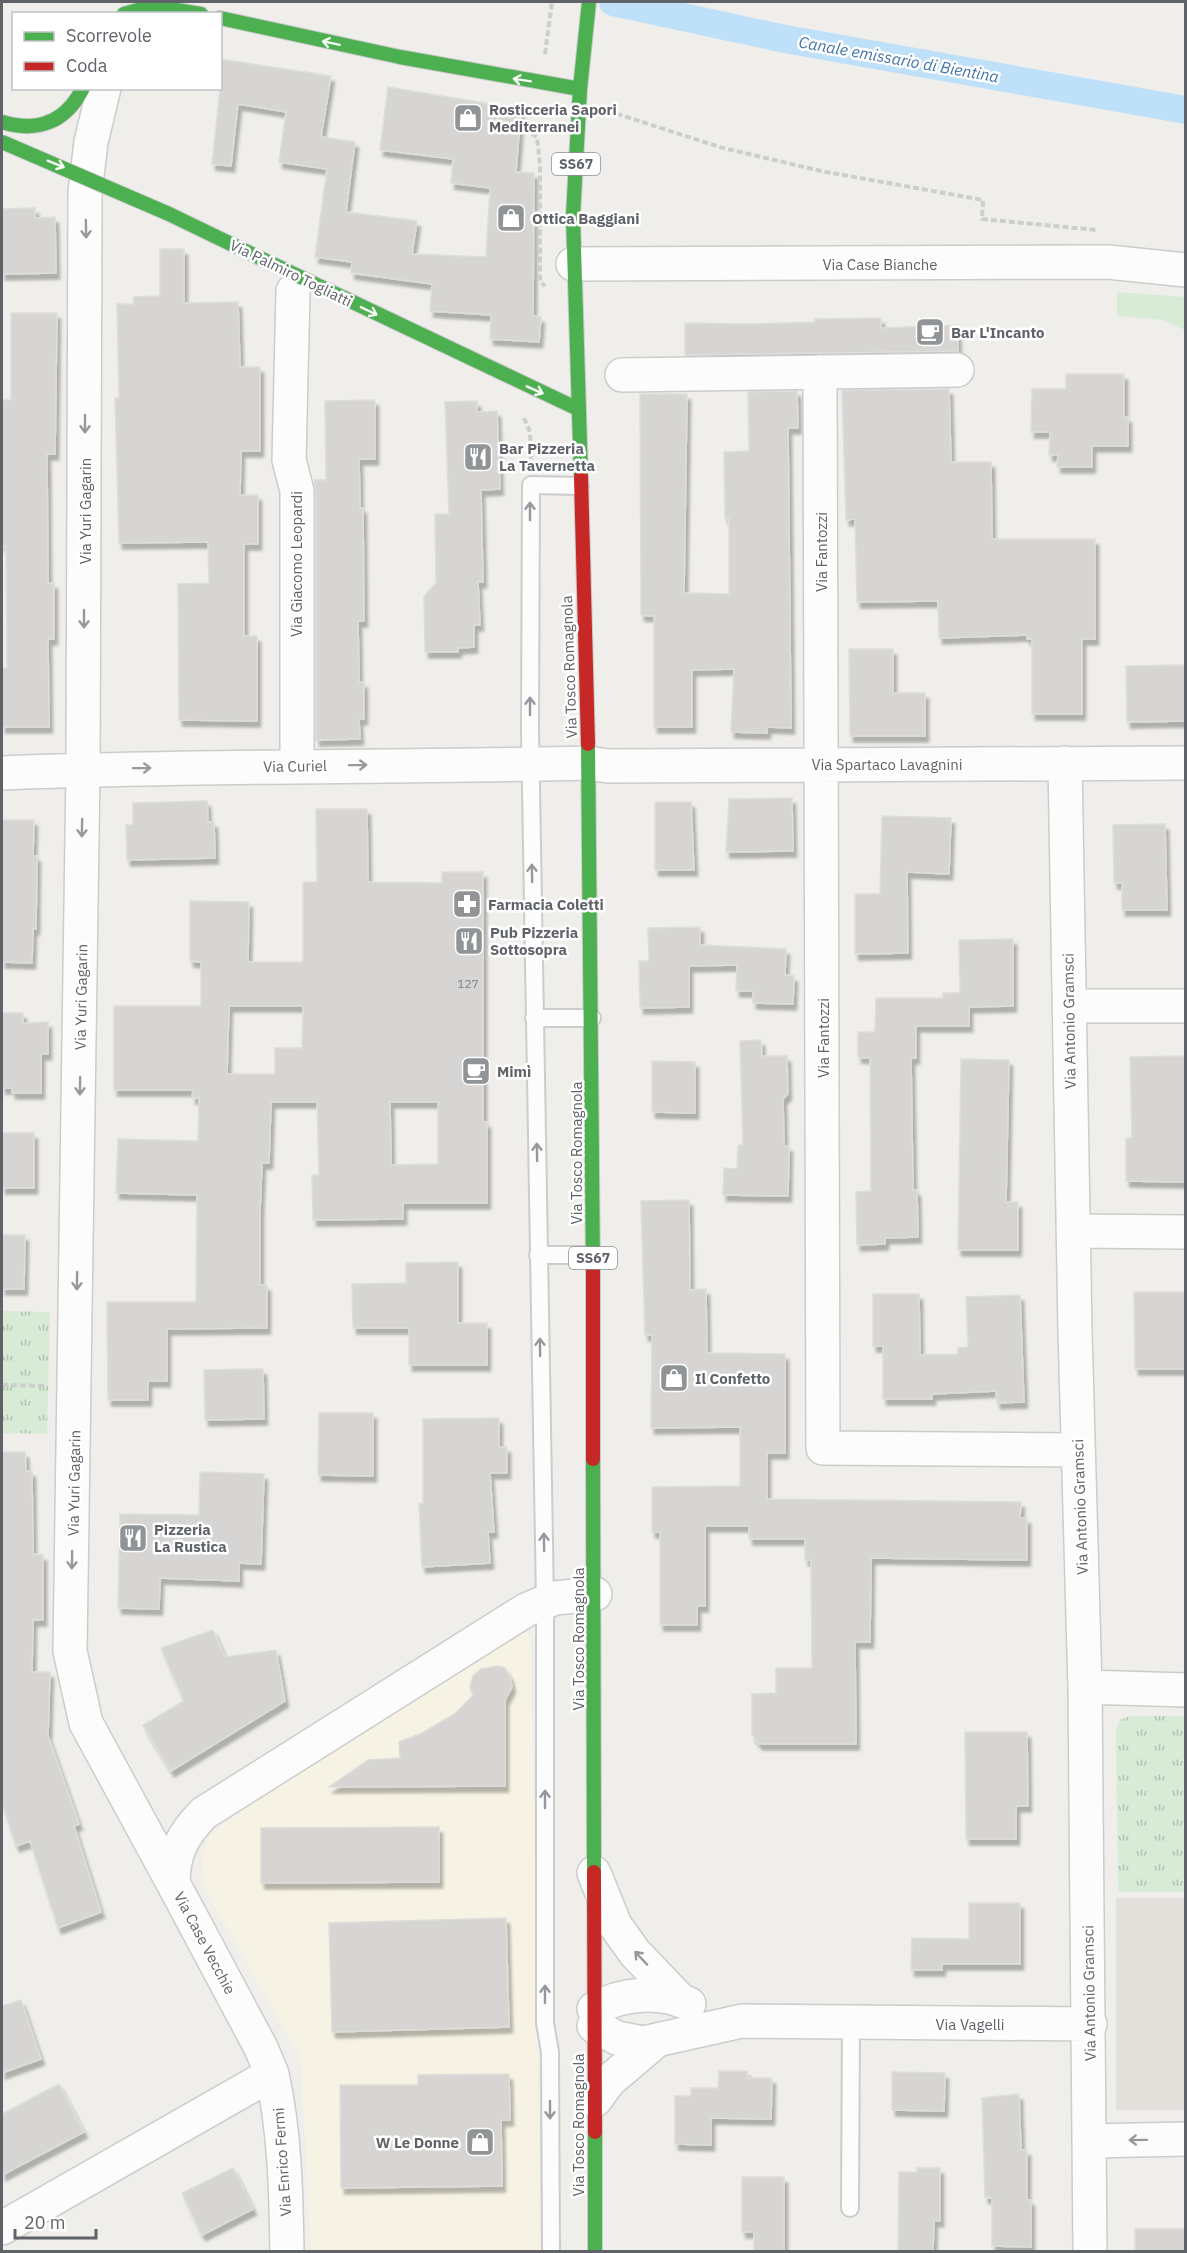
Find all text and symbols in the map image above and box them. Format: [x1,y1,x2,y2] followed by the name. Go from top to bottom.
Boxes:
[12,12,222,90] legend
[66,24,152,47] text: Scorrevole
[797,32,1001,86] water label: Canale emissario di Bientina
[322,37,341,48] one-way arrow
[66,54,108,77] text: Coda
[513,75,533,86] one-way arrow
[489,100,617,136] place label: Rosticceria Sapori Mediterranei
[452,102,484,134] shop icon: Rosticceria Sapori Mediterranei
[552,153,600,175] road number: SS67
[46,159,64,170] one-way arrow
[495,202,527,234] shop icon: Ottica Baggiani
[532,209,640,228] place label: Ottica Baggiani
[80,219,92,239] one-way arrow
[227,235,355,311] street label: Via Palmiro Togliatti
[822,255,938,274] street label: Via Case Bianche
[360,306,378,317] one-way arrow
[914,316,946,348] cafe icon: Bar L'Incanto
[951,323,1045,342] place label: Bar L'Incanto
[525,384,543,396] one-way arrow
[79,414,91,434] one-way arrow
[499,439,595,475] place label: Bar Pizzeria La Tavernetta
[462,441,494,473] restaurant icon: Bar Pizzeria La Tavernetta
[76,458,95,564] street label: Via Yuri Gagarin
[287,491,306,637] street label: Via Giacomo Leopardi
[524,501,536,521] one-way arrow
[812,512,831,592] street label: Via Fantozzi
[557,595,581,739] street label: Via Tosco Romagnola
[78,609,90,629] one-way arrow
[524,696,536,716] one-way arrow
[811,755,963,774] street label: Via Spartaco Lavagnini
[263,756,327,776] street label: Via Curiel
[347,760,367,771] one-way arrow
[131,762,151,774] one-way arrow
[77,817,88,837] one-way arrow
[527,864,538,884] one-way arrow
[451,888,483,920] pharmacy icon: Farmacia Coletti
[488,895,604,914] place label: Farmacia Coletti
[490,923,579,959] place label: Pub Pizzeria Sottosopra
[453,925,485,957] restaurant icon: Pub Pizzeria Sottosopra
[71,944,91,1050] street label: Via Yuri Gagarin
[1058,953,1080,1089] street label: Via Antonio Gramsci
[457,976,479,991] house number: 127
[814,998,833,1078] street label: Via Fantozzi
[460,1055,492,1087] cafe icon: Mimì
[497,1062,531,1081] place label: Mimì
[74,1075,85,1095] one-way arrow
[567,1082,586,1224] street label: Via Tosco Romagnola
[531,1143,542,1163] one-way arrow
[569,1247,617,1269] road number: SS67
[71,1270,83,1290] one-way arrow
[534,1338,546,1358] one-way arrow
[658,1362,690,1394] shop icon: Il Confetto
[695,1369,770,1388] place label: Il Confetto
[64,1430,84,1536] street label: Via Yuri Gagarin
[1068,1439,1092,1575] street label: Via Antonio Gramsci
[154,1520,227,1556] place label: Pizzeria La Rustica
[117,1522,149,1554] restaurant icon: Pizzeria La Rustica
[538,1533,550,1553] one-way arrow
[66,1549,78,1569] one-way arrow
[569,1568,588,1710] street label: Via Tosco Romagnola
[539,1789,551,1809] one-way arrow
[170,1889,240,1997] street label: Via Case Vecchie
[1078,1925,1100,2061] street label: Via Antonio Gramsci
[634,1951,648,1966] one-way arrow
[539,1984,551,2004] one-way arrow
[935,2015,1005,2034] street label: Via Vagelli
[569,2054,588,2196] street label: Via Tosco Romagnola
[544,2100,556,2120] one-way arrow
[269,2107,295,2217] street label: Via Enrico Fermi
[464,2126,496,2158] shop icon: W Le Donne
[376,2133,459,2152] place label: W Le Donne
[1128,2134,1148,2146] one-way arrow
[15,2202,96,2240] scale bar
[24,2211,66,2234] text: 20 m

